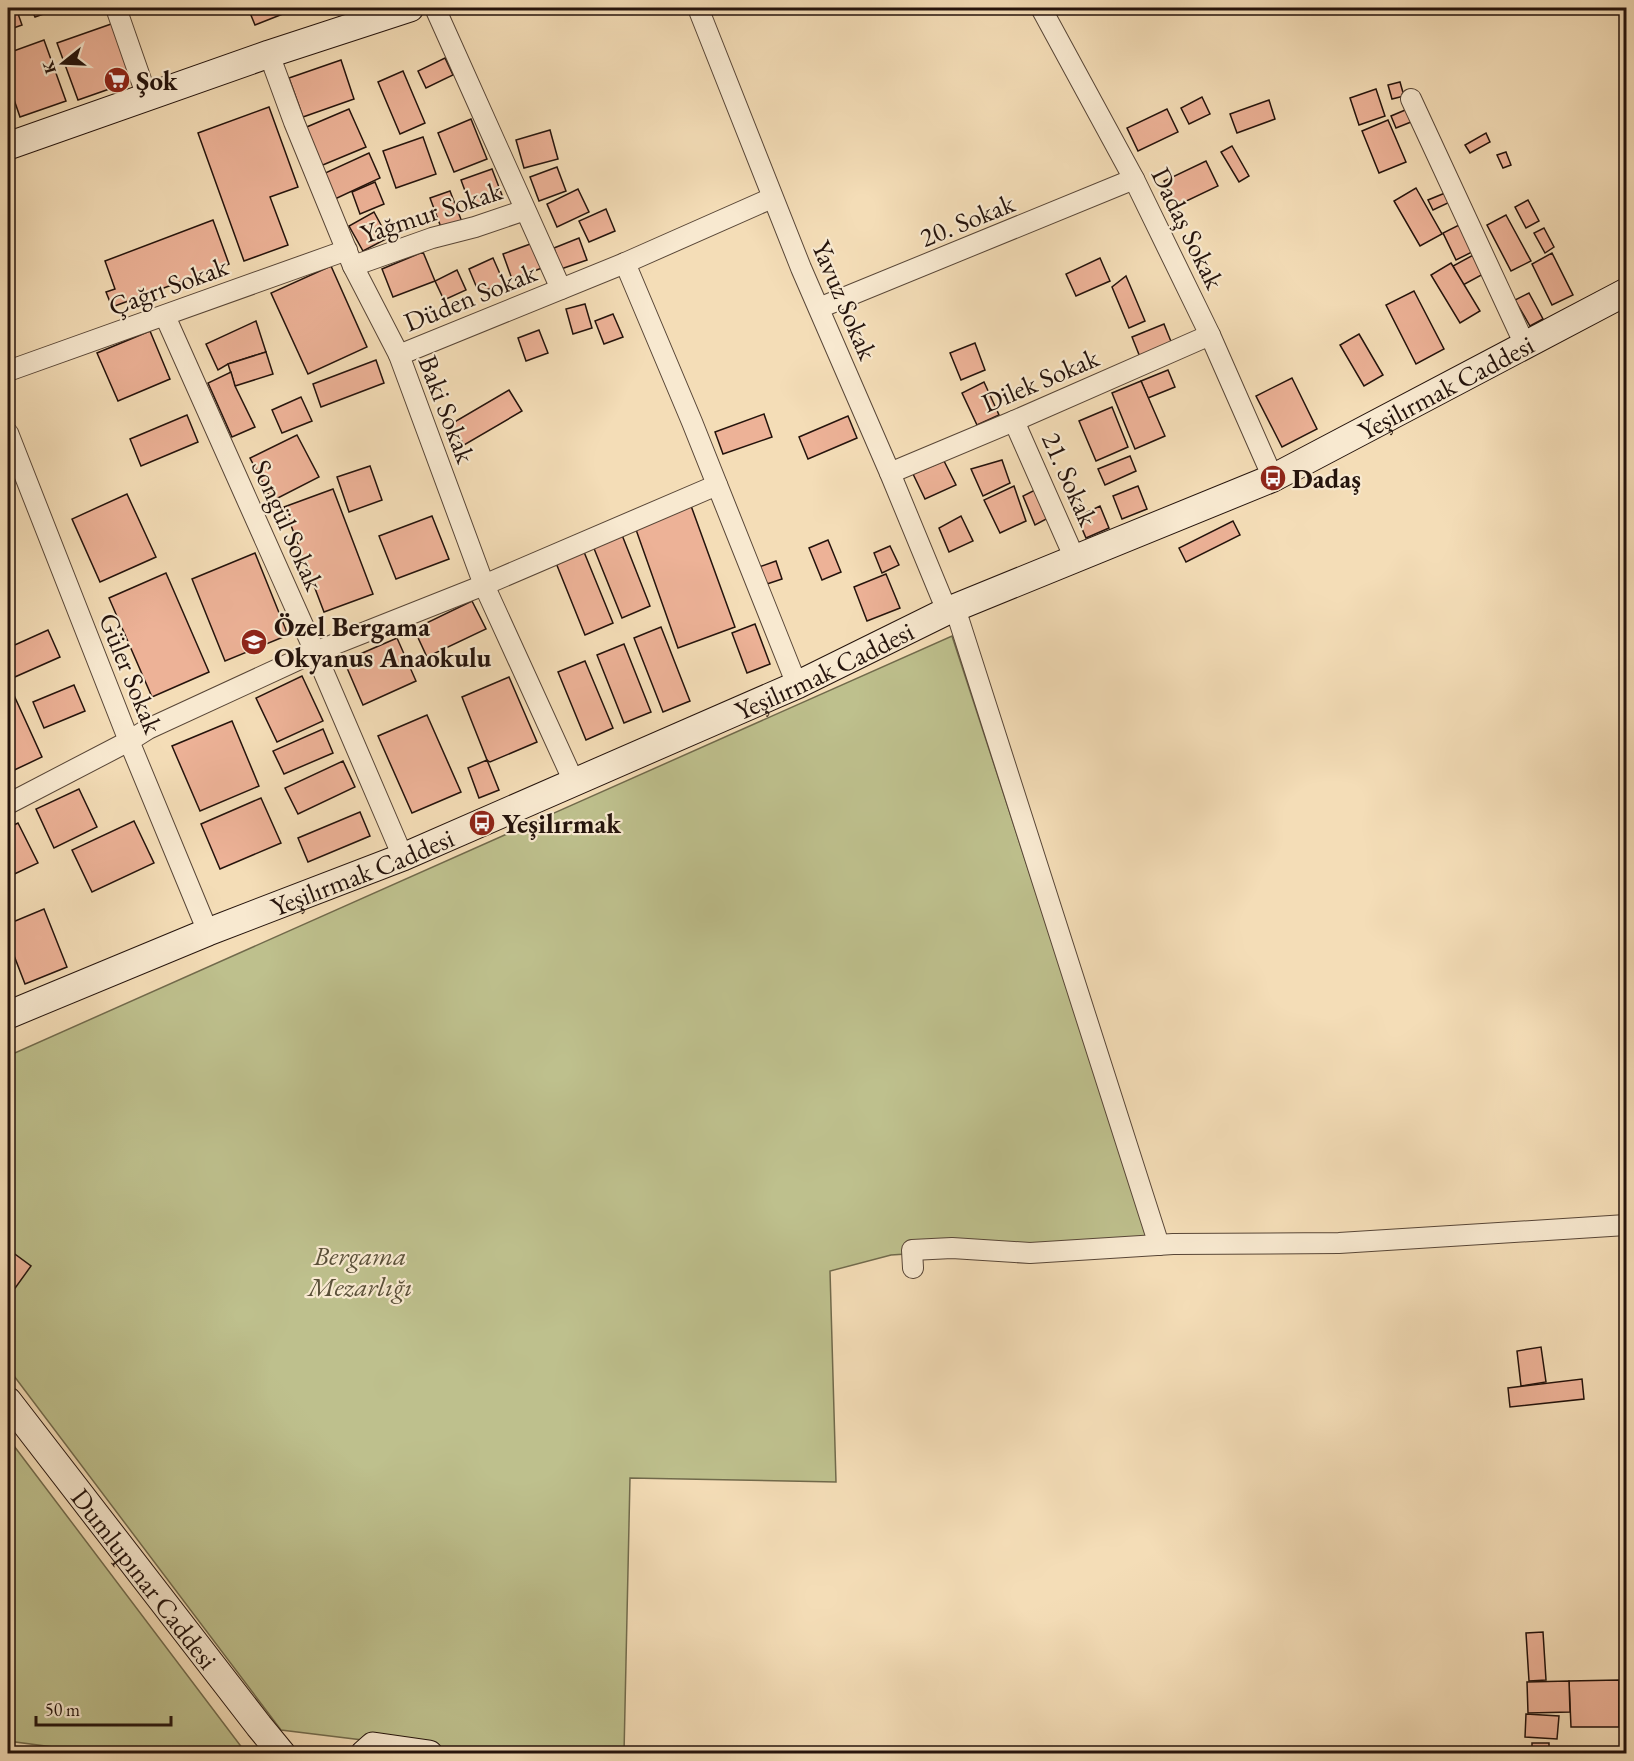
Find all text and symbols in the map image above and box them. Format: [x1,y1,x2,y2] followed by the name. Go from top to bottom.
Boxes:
[33,33,93,93] north arrow
[37,58,61,77] text: K
[136,63,179,98] place label: Şok
[102,65,132,95] supermarket icon: Şok
[1143,161,1233,295] street label: Dadaş Sokak
[356,173,506,251] street label: Yağmur Sokak
[914,185,1020,255] street label: 20. Sokak
[804,235,886,365] street label: Yavuz Sokak
[104,248,233,324] street label: Çağrı Sokak
[399,254,542,339] street label: Düden Sokak
[1352,326,1540,448] street label: Yeşilırmak Caddesi
[976,340,1104,420] street label: Dilek Sokak
[410,350,484,468] street label: Baki Sokak
[1034,427,1106,532] street label: 21. Sokak
[244,454,333,596] street label: Songül Sokak
[1292,461,1361,496] place label: Dadaş
[1258,463,1288,493] bus stop icon: Dadaş
[91,608,171,739] street label: Güler Sokak
[274,609,492,675] place label: Özel Bergama Okyanus Anaokulu
[729,613,920,728] street label: Yeşilırmak Caddesi
[239,627,269,657] school or university icon: Özel Bergama Okyanus Anaokulu
[502,806,622,841] place label: Yeşilırmak
[467,808,497,838] bus stop icon: Yeşilırmak
[266,819,459,924] street label: Yeşilırmak Caddesi
[306,1238,412,1304] park label: Bergama Mezarlığı
[64,1481,226,1676] street label: Dumlupınar Caddesi
[36,1689,171,1727] scale bar
[45,1698,80,1721] text: 50 m

